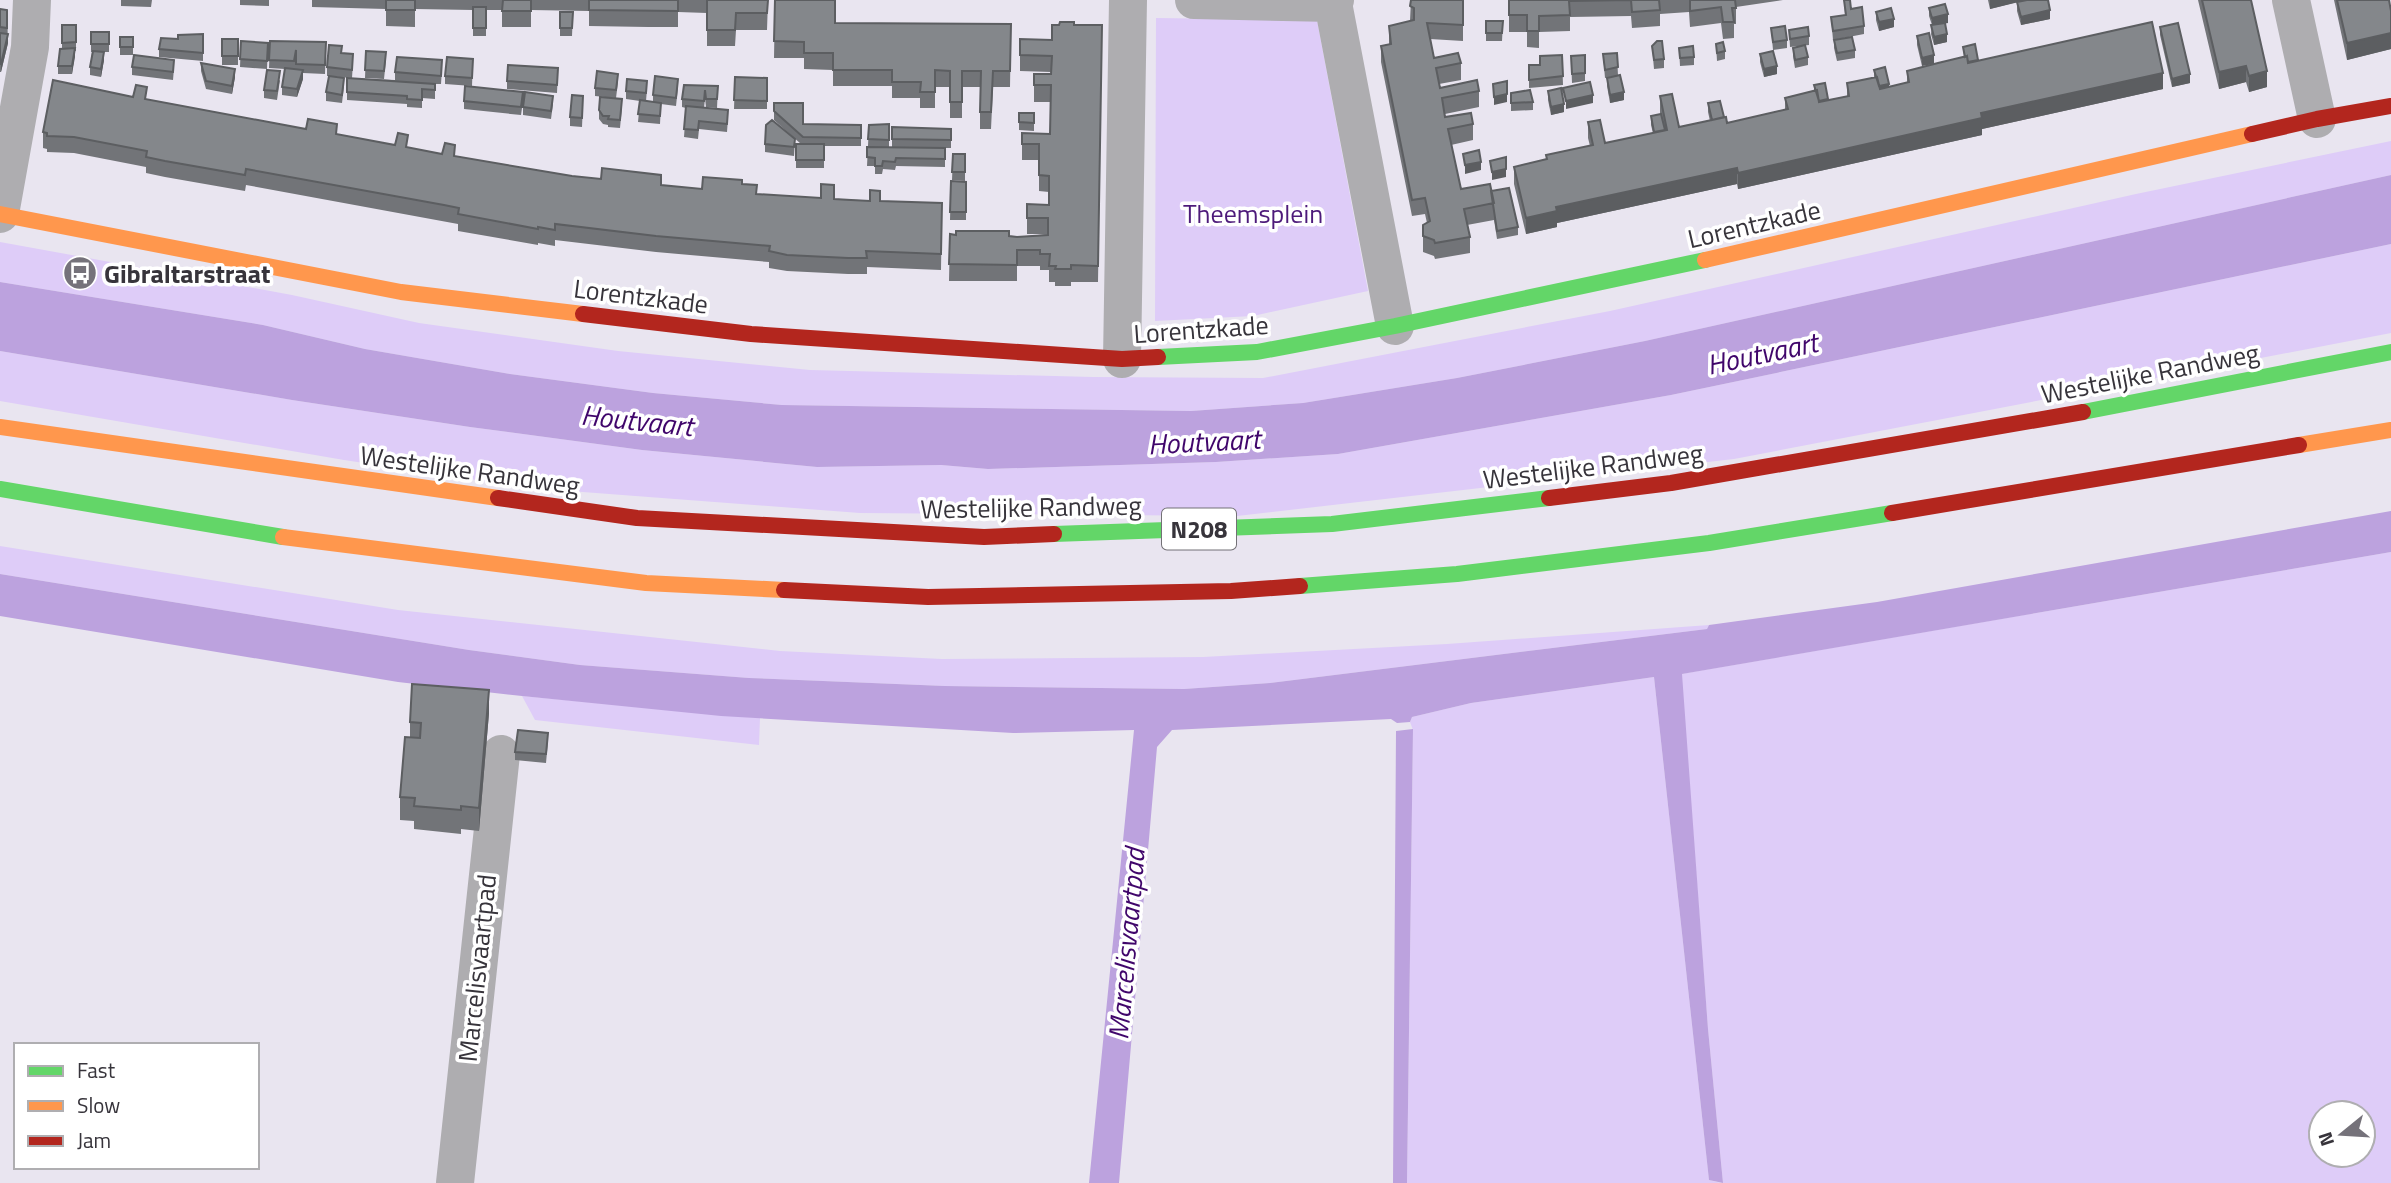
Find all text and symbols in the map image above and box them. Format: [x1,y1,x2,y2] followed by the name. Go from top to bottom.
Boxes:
[1684,190,1824,258] street label: Lorentzkade
[1183,194,1323,233] park label: Theemsplein
[61,254,99,292] bus stop icon: Gibraltarstraat
[104,254,271,293] place label: Gibraltarstraat
[572,268,710,324] street label: Lorentzkade
[1132,305,1270,353] street label: Lorentzkade
[1703,320,1824,386] water label: Houtvaart
[2038,333,2262,413] street label: Westelijke Randweg
[579,393,698,448] water label: Houtvaart
[1147,416,1264,465] water label: Houtvaart
[1481,433,1705,499] street label: Westelijke Randweg
[358,435,582,505] street label: Westelijke Randweg
[920,486,1142,528] street label: Westelijke Randweg
[1162,508,1236,550] road number: N208
[1096,844,1156,1041] water label: Marcelisvaartpad
[448,872,506,1064] street label: Marcelisvaartpad
[14,1043,259,1169] legend
[77,1054,116,1086] text: Fast
[77,1089,120,1121] text: Slow
[2307,1099,2377,1169] north arrow
[77,1124,111,1156] text: Jam
[2310,1129,2341,1150] text: N

